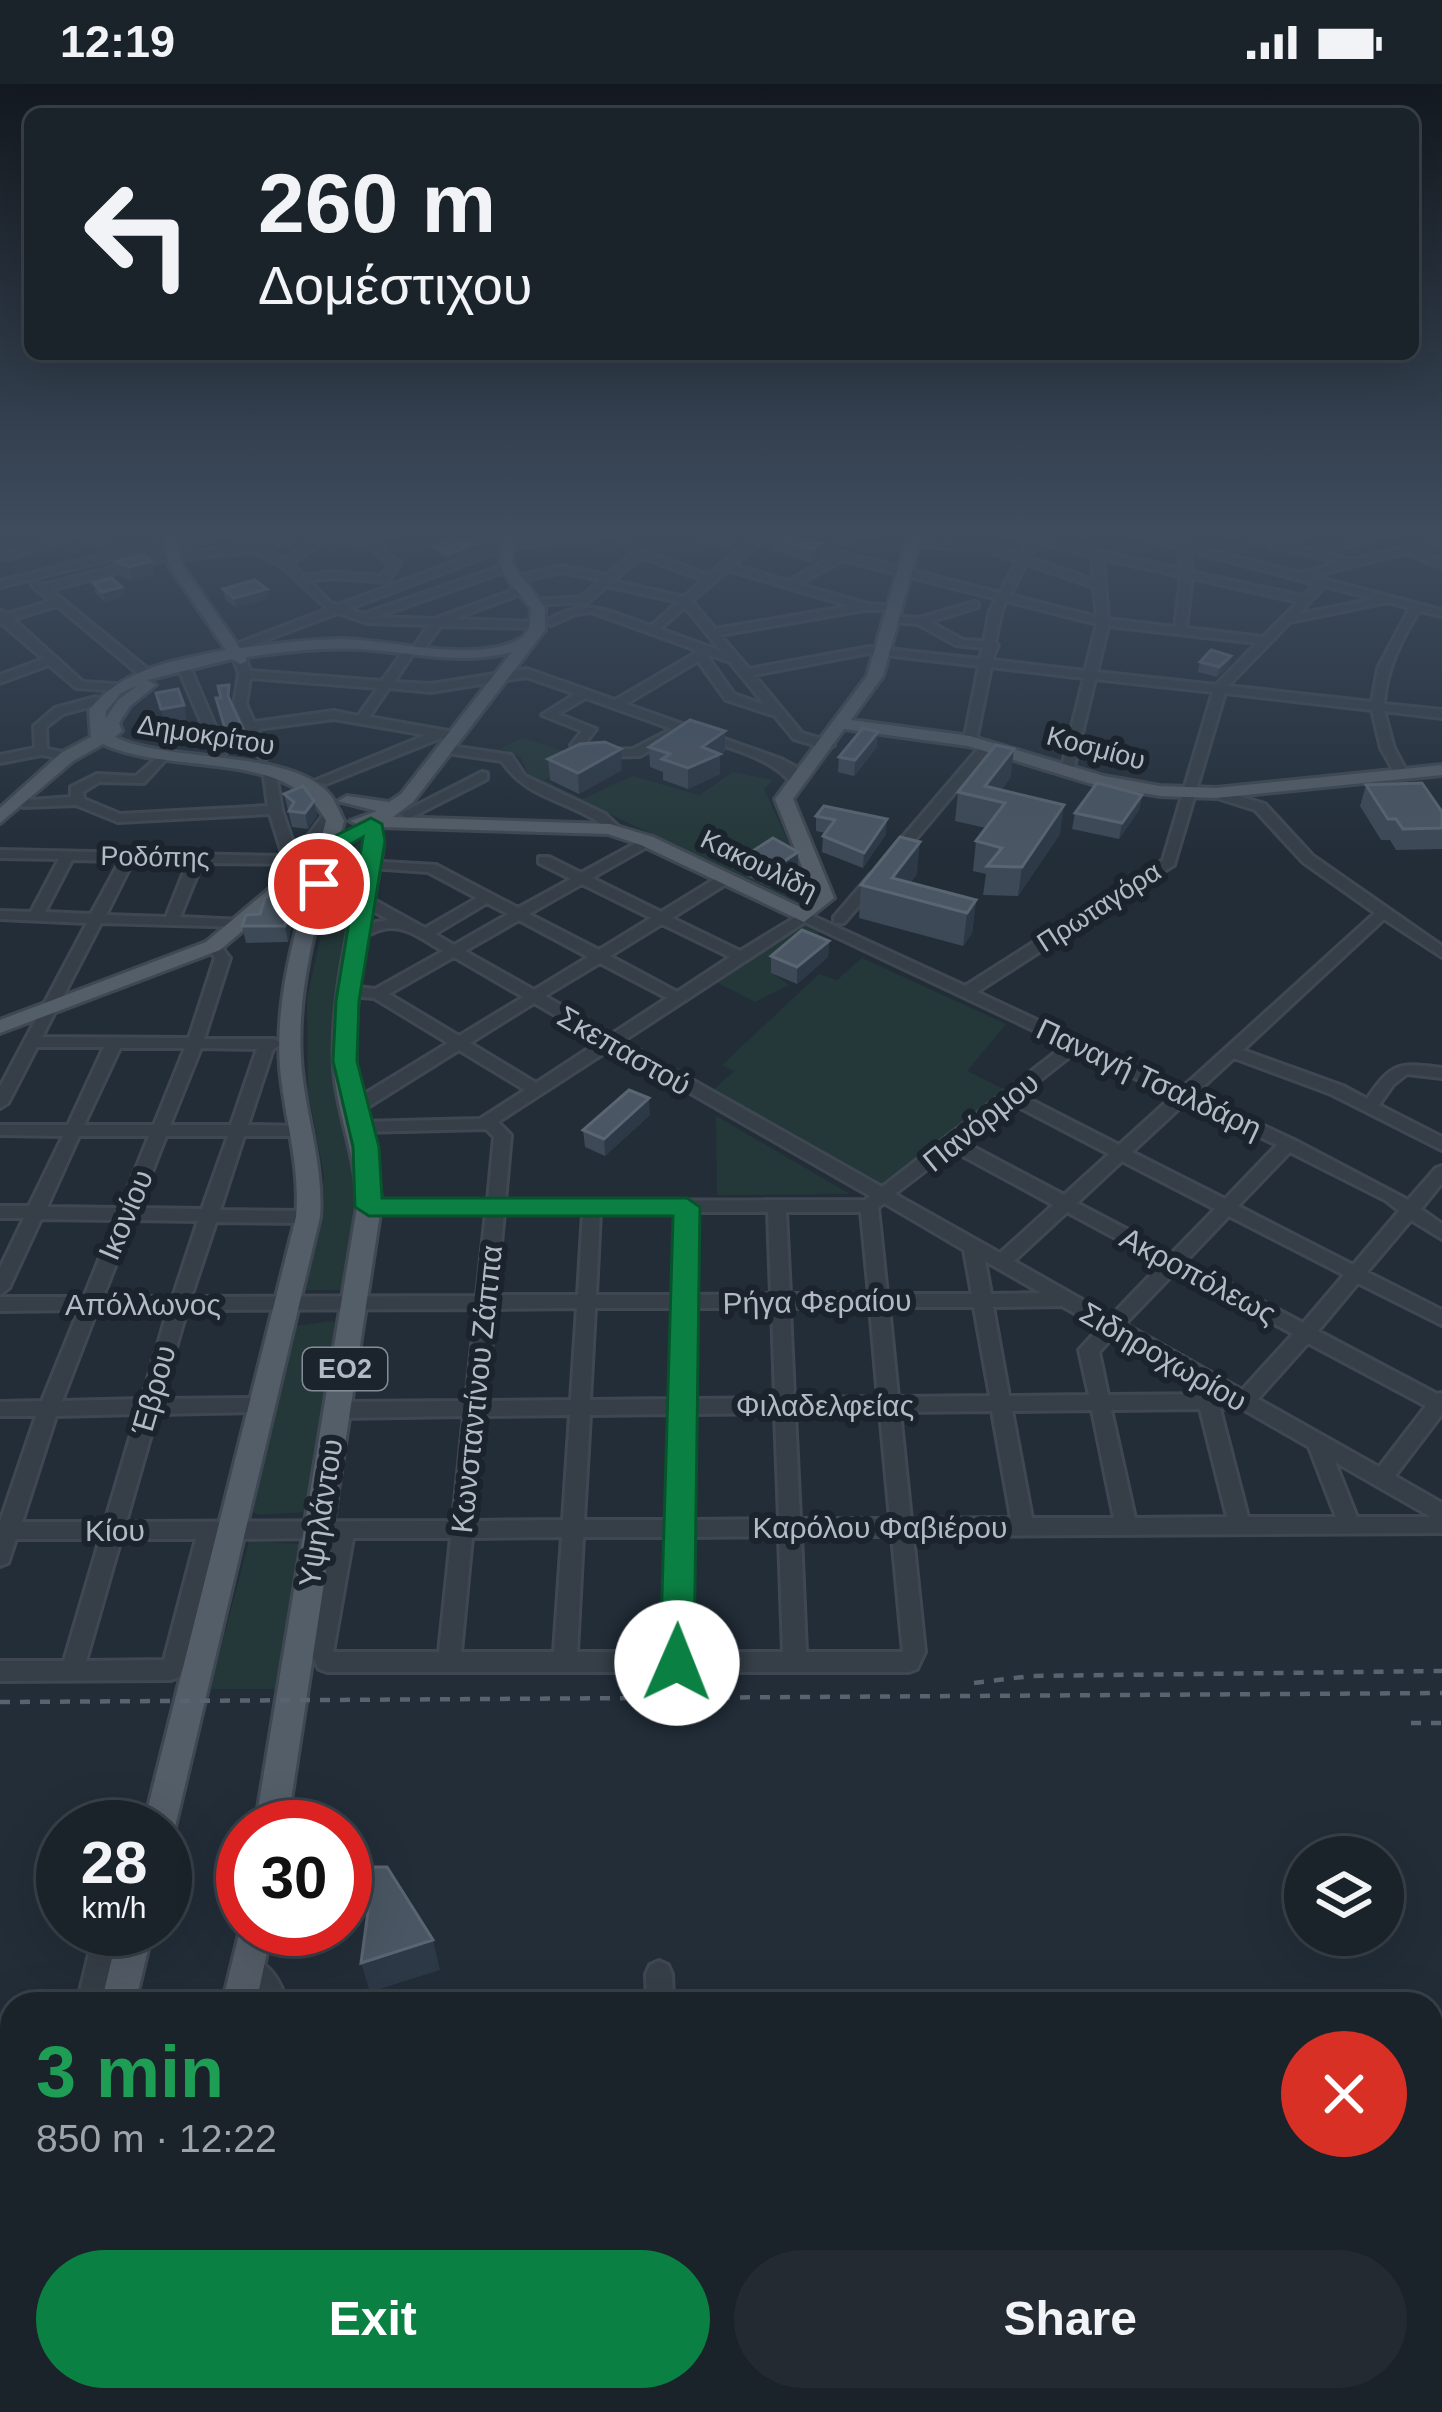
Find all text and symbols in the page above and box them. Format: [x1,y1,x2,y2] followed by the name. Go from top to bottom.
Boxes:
[60,16,175,67] text: 12:19
[60,156,216,312] icon: left
[258,156,496,250] text: 260 m
[258,255,532,315] text: Δομέστιχου
[135,709,277,761] street label: Δημοκρίτου
[1043,720,1149,776] street label: Κοσμίου
[696,824,822,906] street label: Κακουλίδη
[268,833,370,935] pin
[100,841,210,873] street label: Ροδόπης
[286,851,352,917] icon: arrive
[1032,856,1166,958] street label: Πρωταγόρα
[552,999,696,1102] street label: Σκεπαστού
[1032,1012,1267,1145] street label: Παναγή Τσαλδάρη
[917,1065,1045,1178] street label: Πανόρμου
[92,1165,159,1265] street label: Ικονίου
[1115,1221,1282,1330] street label: Ακροπόλεως
[445,1243,508,1535] street label: Κωνσταντίνου Ζάππα
[722,1283,912,1320] street label: Ρήγα Φεραίου
[65,1288,221,1321] street label: Απόλλωνος
[1074,1296,1252,1418] street label: Σιδηροχωρίου
[125,1342,182,1439] street label: Έβρου
[303,1348,387,1390] road number: ΕΟ2
[736,1389,914,1422] street label: Φιλαδελφείας
[293,1437,348,1589] street label: Υψηλάντου
[753,1511,1007,1544] street label: Καρόλου Φαβιέρου
[85,1514,145,1547] street label: Κίου
[614,1600,740,1726] position arrow
[216,1800,372,1956] speed limit sign: 30
[81,1829,147,1896] text: 28
[1284,1836,1404,1956] map controls
[1284,1836,1404,1956] button: layers
[81,1891,147,1924] text: km/h
[1281,2031,1407,2157] button: close
[36,2032,224,2112] text: 3 min
[36,2117,277,2160] text: 850 m · 12:22
[36,2250,710,2388] button: Exit
[734,2250,1407,2388] button: Share

